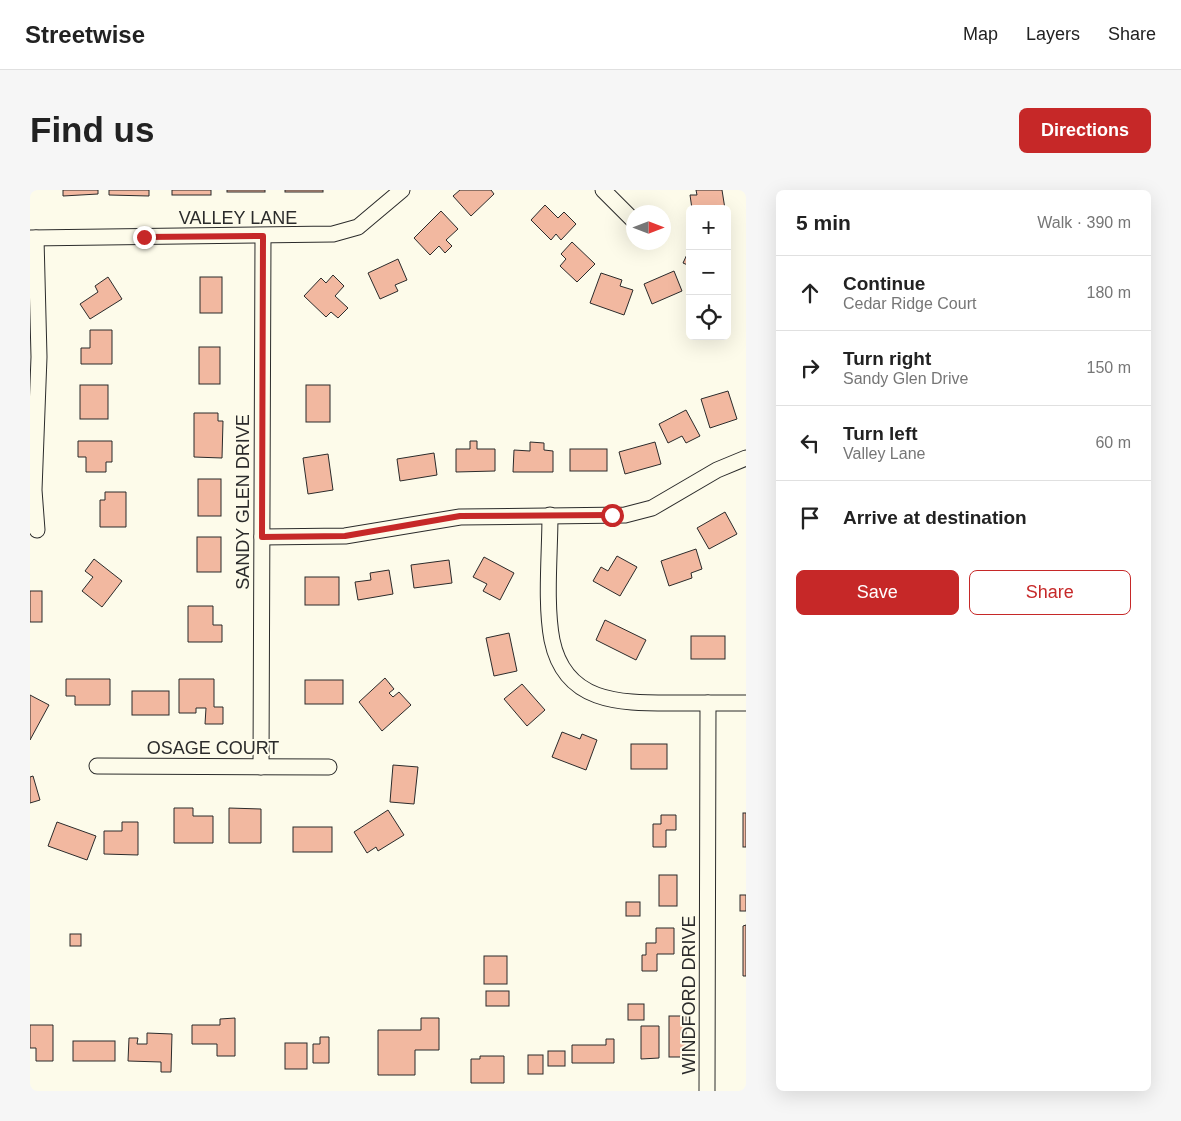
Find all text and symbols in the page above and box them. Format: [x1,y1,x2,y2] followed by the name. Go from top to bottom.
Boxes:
[25,21,145,48] text: Streetwise
[963,24,998,44] text: Map
[1026,24,1080,44] text: Layers
[1108,24,1156,44] text: Share
[1019,108,1151,153] button: Directions
[30,110,154,149] text: Find us
[626,205,671,250] north arrow
[686,205,731,340] map controls
[686,205,731,250] button: +
[179,208,297,228] street label: VALLEY LANE
[796,211,851,234] text: 5 min
[1037,214,1131,231] text: Walk · 390 m
[133,226,156,249] route end
[686,250,731,295] button: −
[843,273,925,294] text: Continue
[796,279,824,307] icon: ahead
[1087,284,1131,301] text: 180 m
[686,295,731,340] button: locate
[843,295,976,312] text: Cedar Ridge Court
[843,348,931,369] text: Turn right
[796,354,824,382] icon: right
[1087,359,1131,376] text: 150 m
[843,370,968,387] text: Sandy Glen Drive
[233,414,253,590] street label: SANDY GLEN DRIVE
[843,423,918,444] text: Turn left
[796,429,824,457] icon: left
[1095,434,1131,451] text: 60 m
[843,445,925,462] text: Valley Lane
[601,504,624,527] route start
[796,504,824,532] icon: arrive
[843,507,1027,528] text: Arrive at destination
[796,570,959,615] button: Save
[969,570,1131,615] button: Share
[147,738,279,758] street label: OSAGE COURT
[679,916,699,1075] street label: WINDFORD DRIVE

